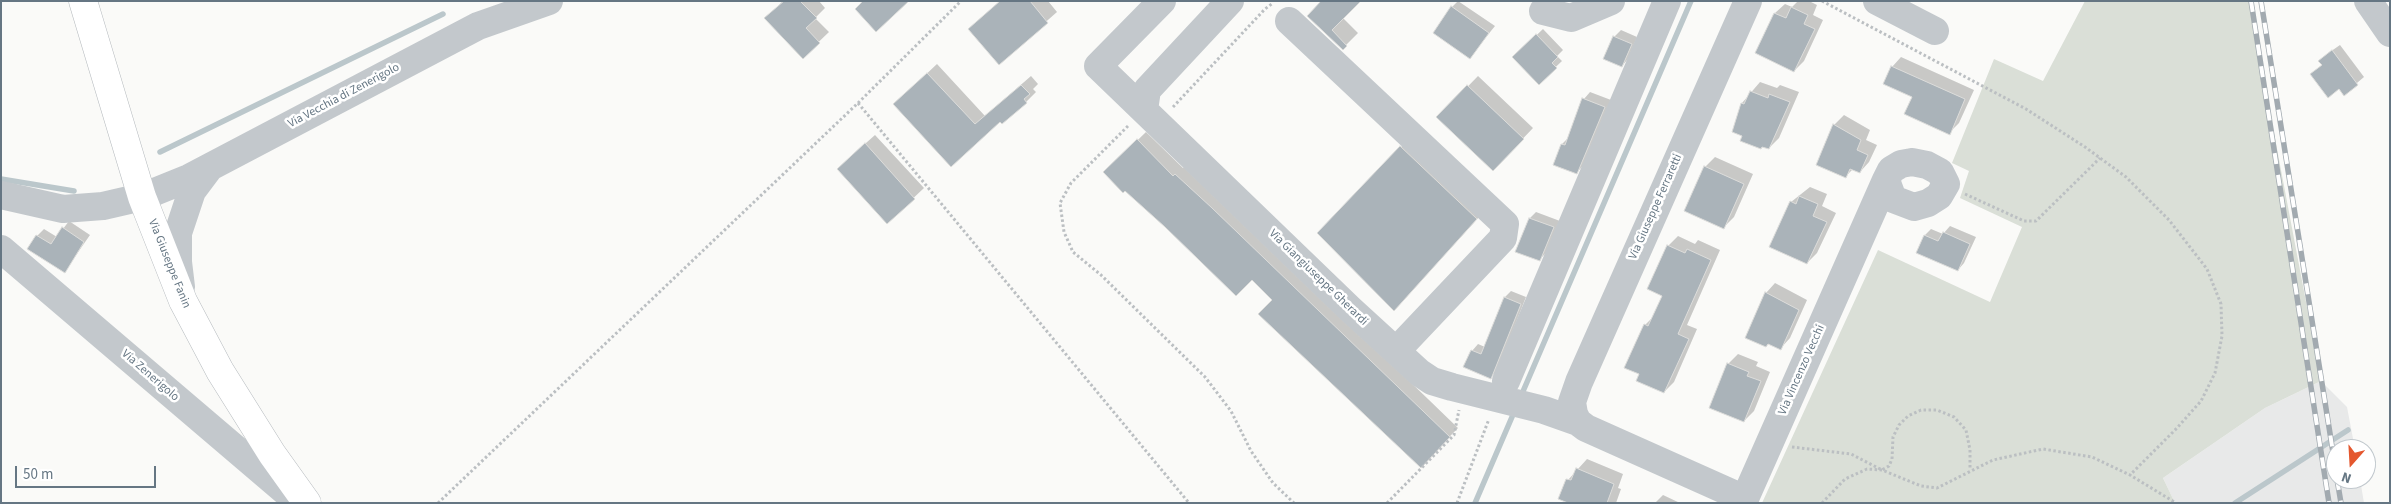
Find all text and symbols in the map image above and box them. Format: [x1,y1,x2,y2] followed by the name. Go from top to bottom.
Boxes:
[286,61,402,131] street label: Via Vecchia di Zenerigolo
[1626,152,1686,262] street label: Via Giuseppe Ferraretti
[145,217,193,311] street label: Via Giuseppe Fanin
[1265,227,1371,329] street label: Via Giangiuseppe Gherardi
[1776,323,1828,417] street label: Via Vincenzo Vecchi
[118,347,182,405] street label: Via Zenerigolo
[2326,439,2376,489] north arrow
[18,456,159,488] scale bar
[23,464,53,485] text: 50 m
[2339,466,2354,488] text: N

